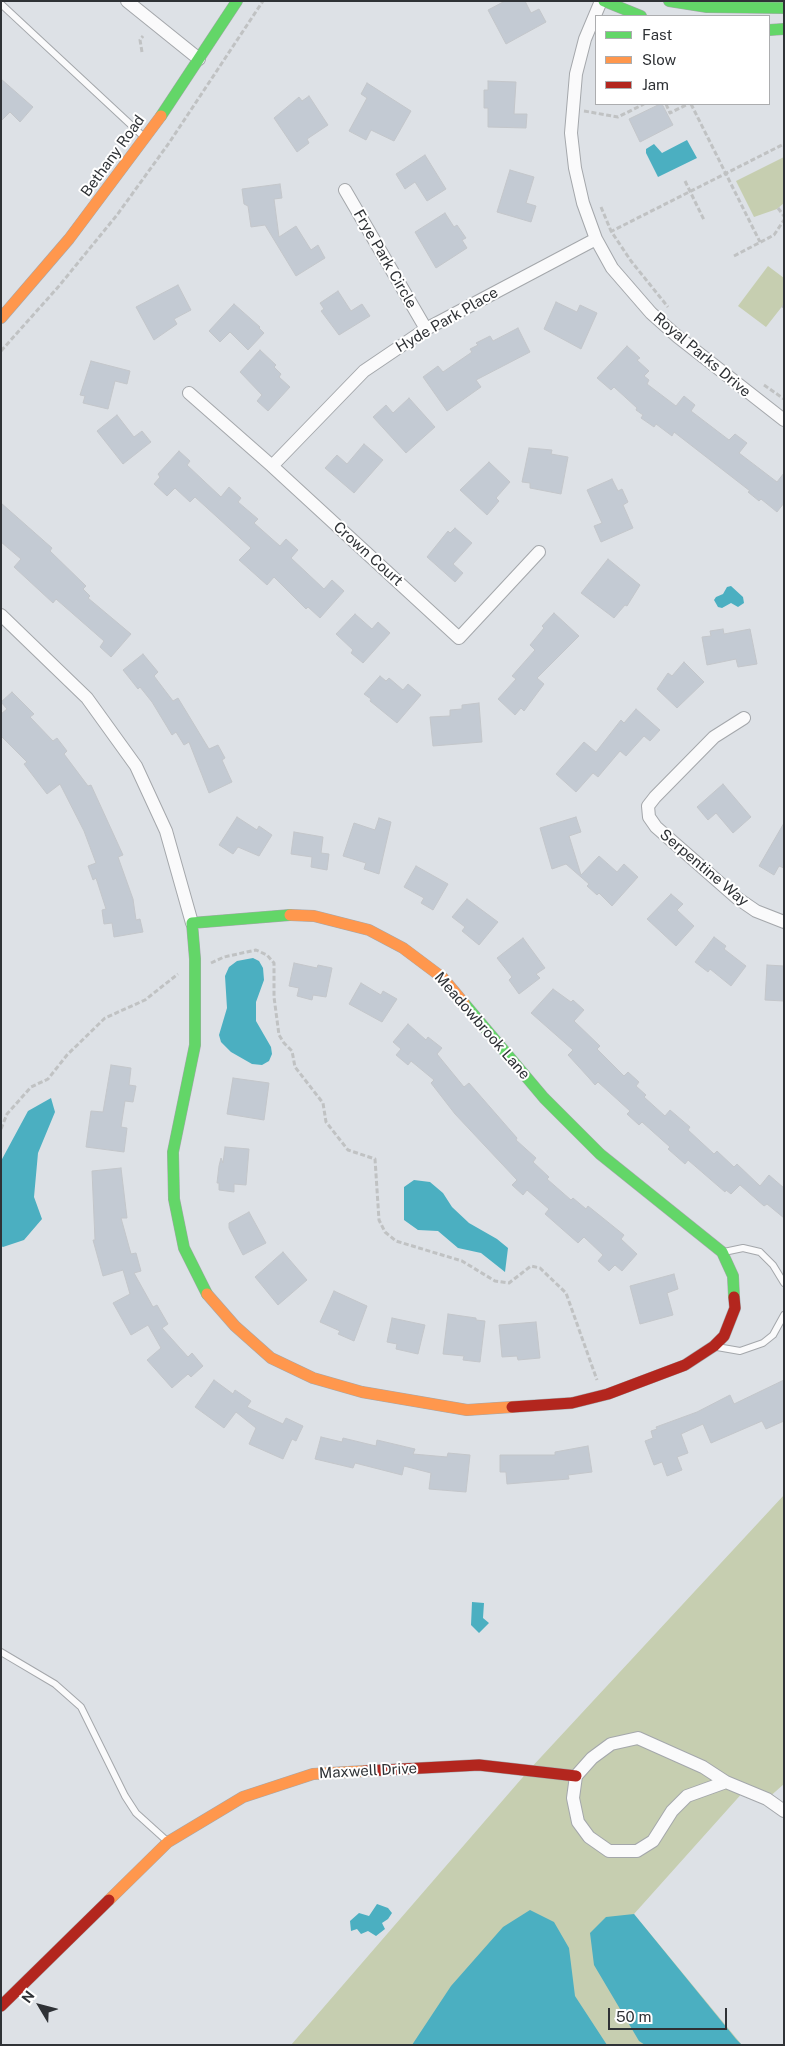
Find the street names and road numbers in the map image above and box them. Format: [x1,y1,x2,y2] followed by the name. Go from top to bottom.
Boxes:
[77,112,149,200] street label: Bethany Road
[349,206,421,312] street label: Frye Park Circle
[393,283,501,357] street label: Hyde Park Place
[650,309,754,401] street label: Royal Parks Drive
[329,518,407,590] street label: Crown Court
[656,826,752,910] street label: Serpentine Way
[430,969,534,1083] street label: Meadowbrook Lane
[318,1759,418,1783] street label: Maxwell Drive

